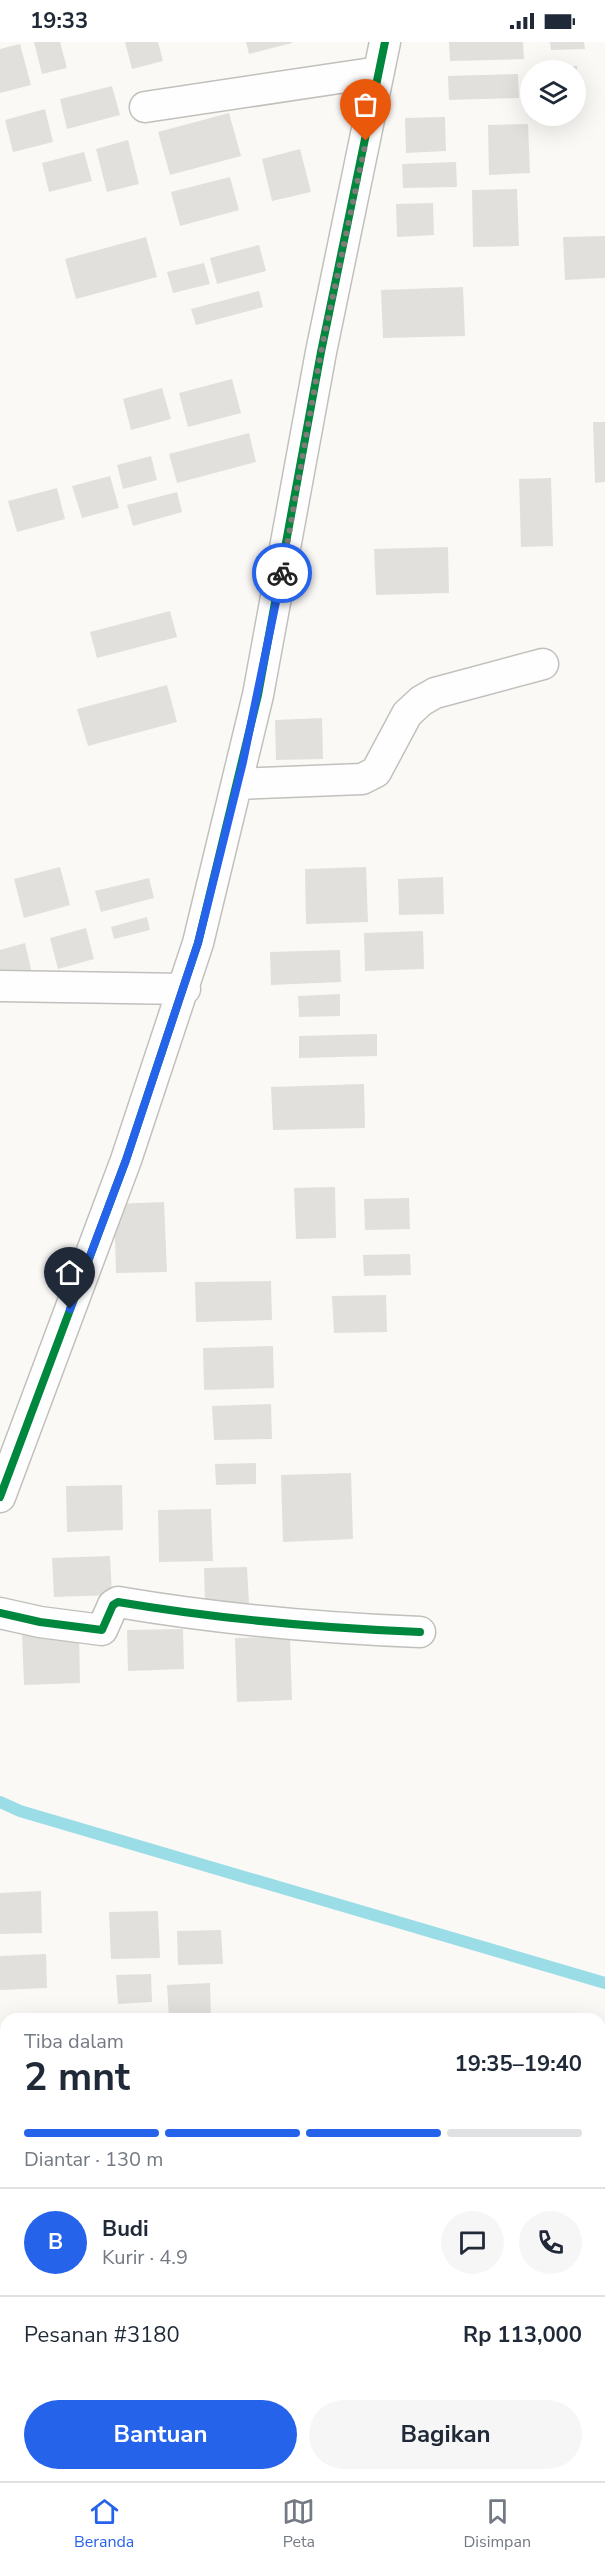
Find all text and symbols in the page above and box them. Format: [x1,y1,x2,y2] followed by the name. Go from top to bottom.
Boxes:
[30,6,88,36] text: 19:33
[520,60,586,126] map controls
[520,60,586,126] button: layers
[340,79,391,141] pin
[349,88,382,121] icon: bag
[252,543,312,603] courier
[266,557,299,590] icon: bike
[44,1247,95,1309] pin
[53,1256,86,1289] icon: home
[24,2028,124,2055] text: Tiba dalam
[454,2049,582,2079] text: 19:35–19:40
[24,2051,130,2104] text: 2 mnt
[24,2146,163,2173] text: Diantar · 130 m
[441,2211,504,2274] button: chat
[519,2211,582,2274] button: phone
[102,2214,149,2244] text: Budi
[48,2227,63,2257] text: B
[102,2244,188,2271] text: Kurir · 4.9
[24,2320,180,2350] text: Pesanan #3180
[463,2320,582,2350] text: Rp 113,000
[24,2400,297,2469] button: Bantuan
[309,2400,582,2469] button: Bagikan
[74,2495,134,2553] tab: Beranda
[282,2495,315,2553] tab: Peta
[463,2495,531,2553] tab: Disimpan

